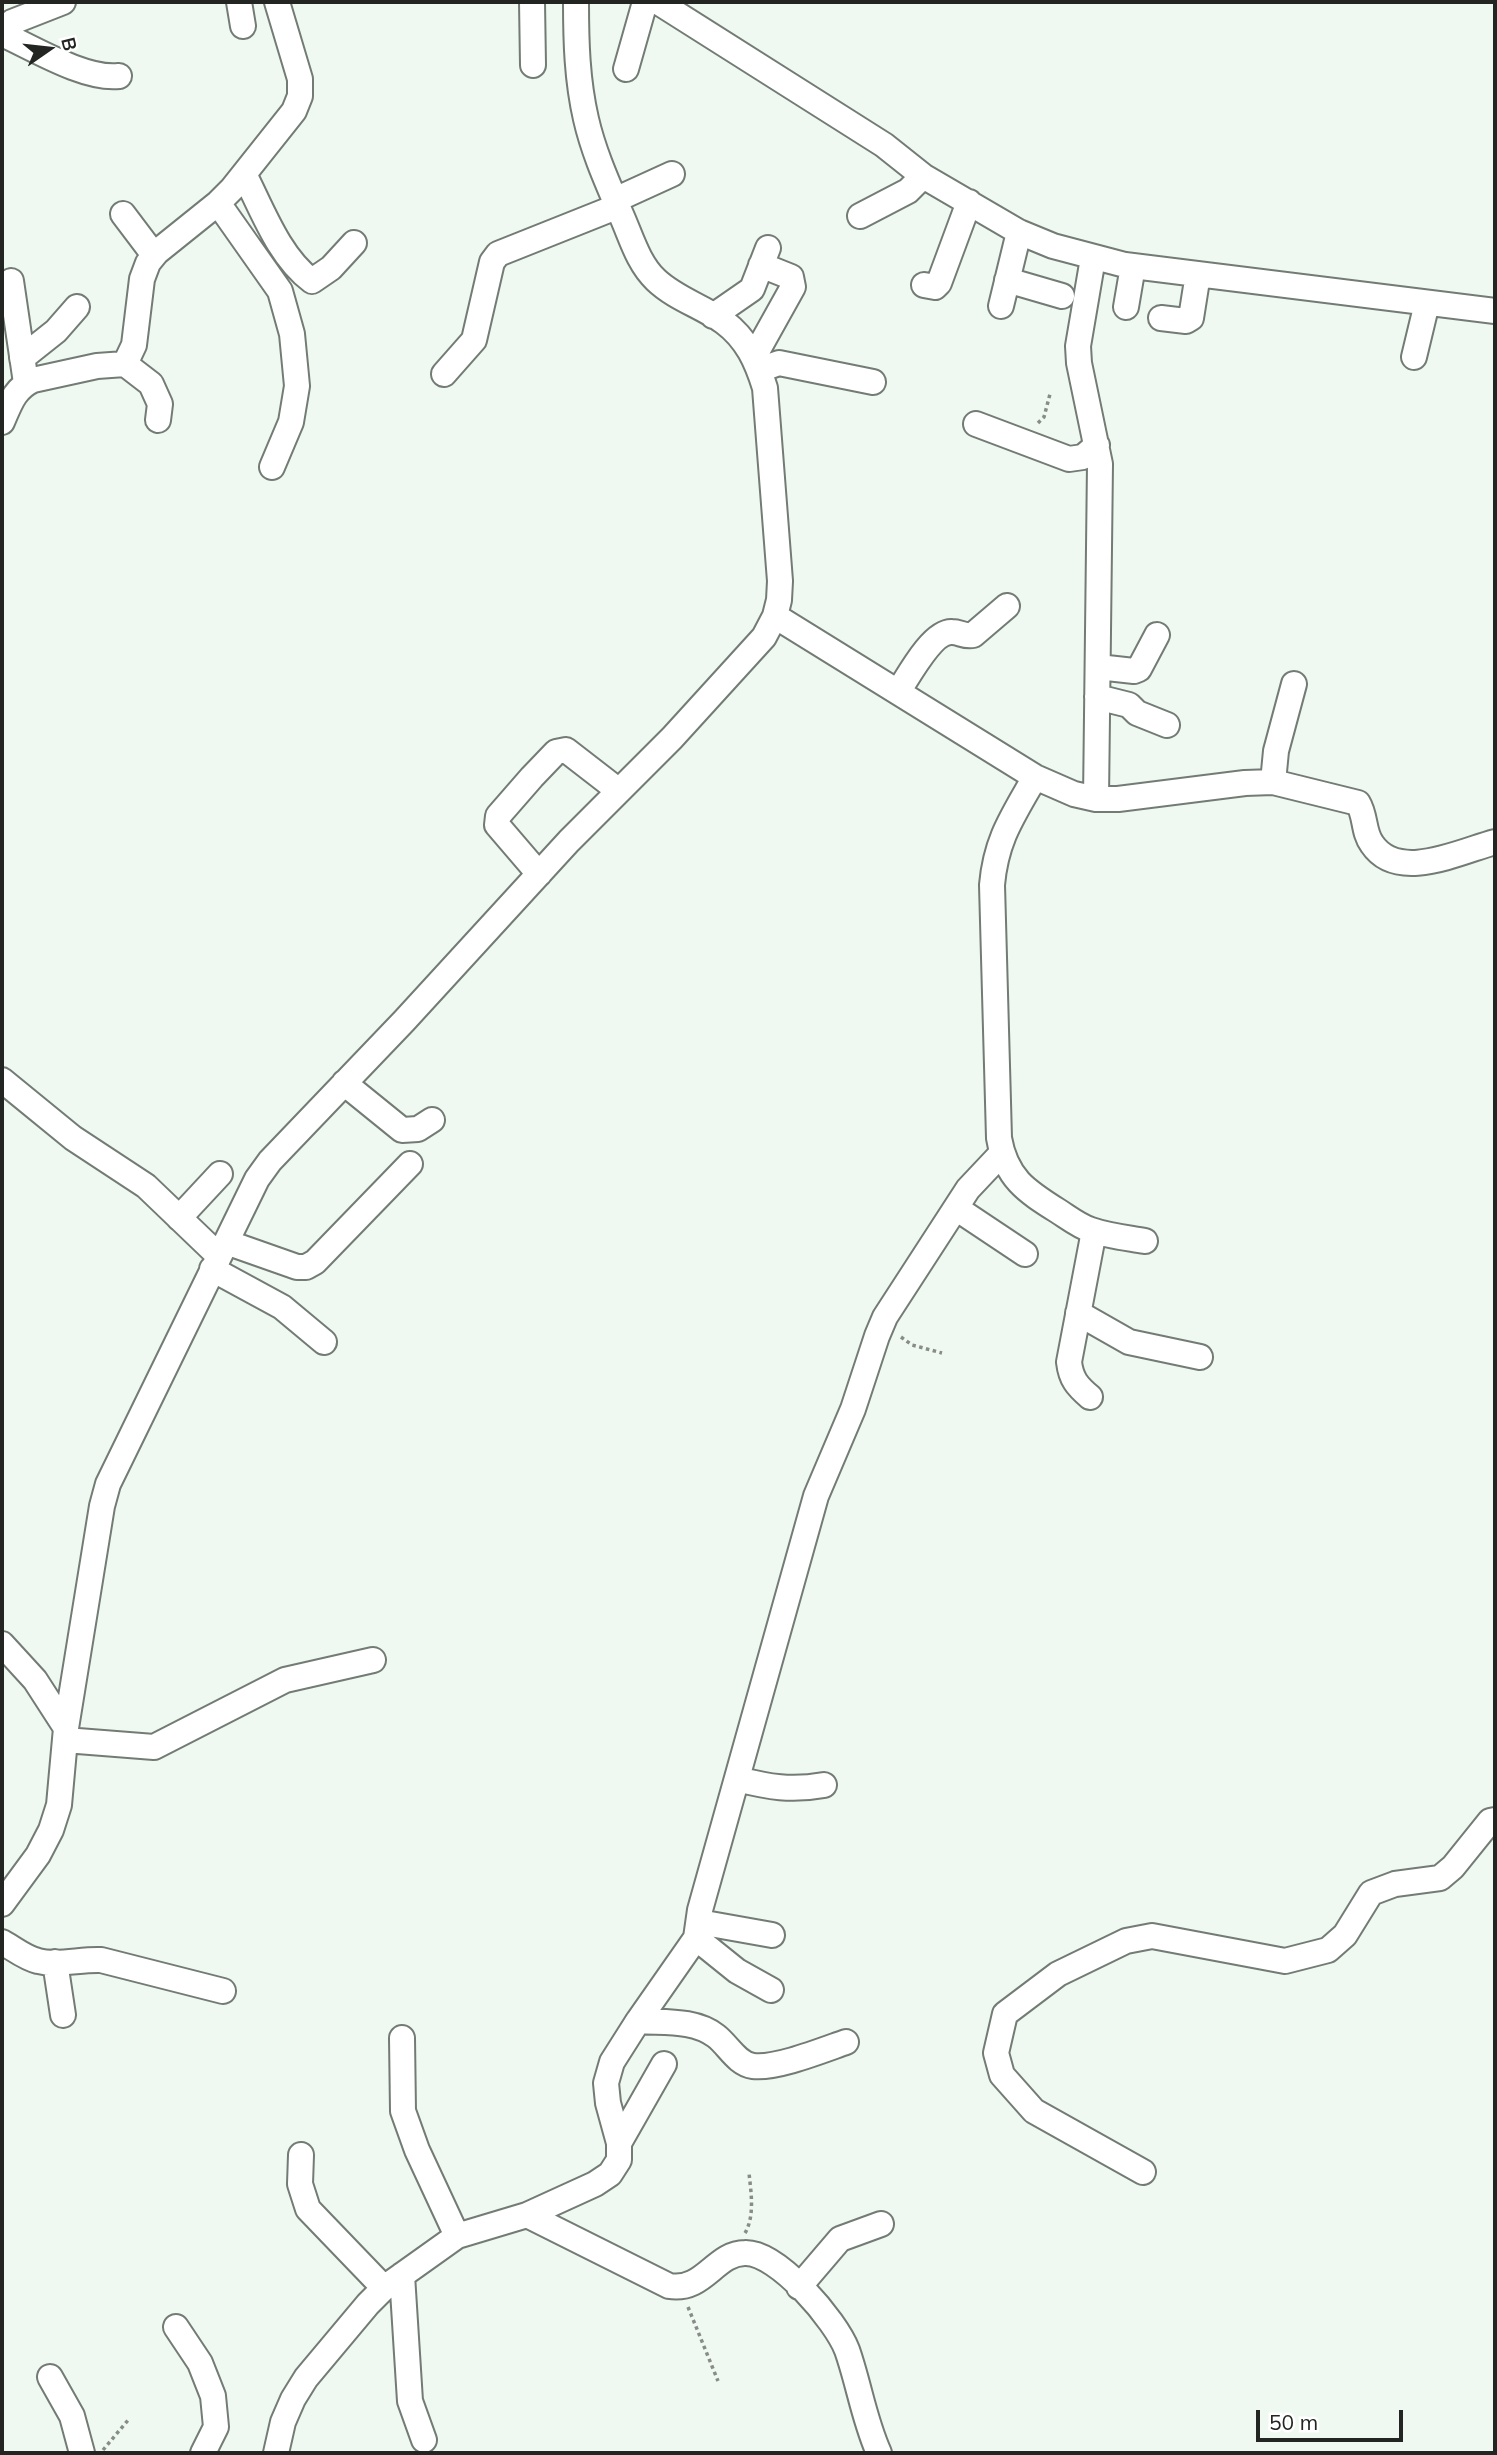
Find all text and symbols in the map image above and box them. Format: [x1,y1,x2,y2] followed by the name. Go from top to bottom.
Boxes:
[14,14,84,84] north arrow
[56,35,83,53] text: B
[1259,2396,1406,2440] scale bar
[1269,2409,1318,2435] text: 50 m

